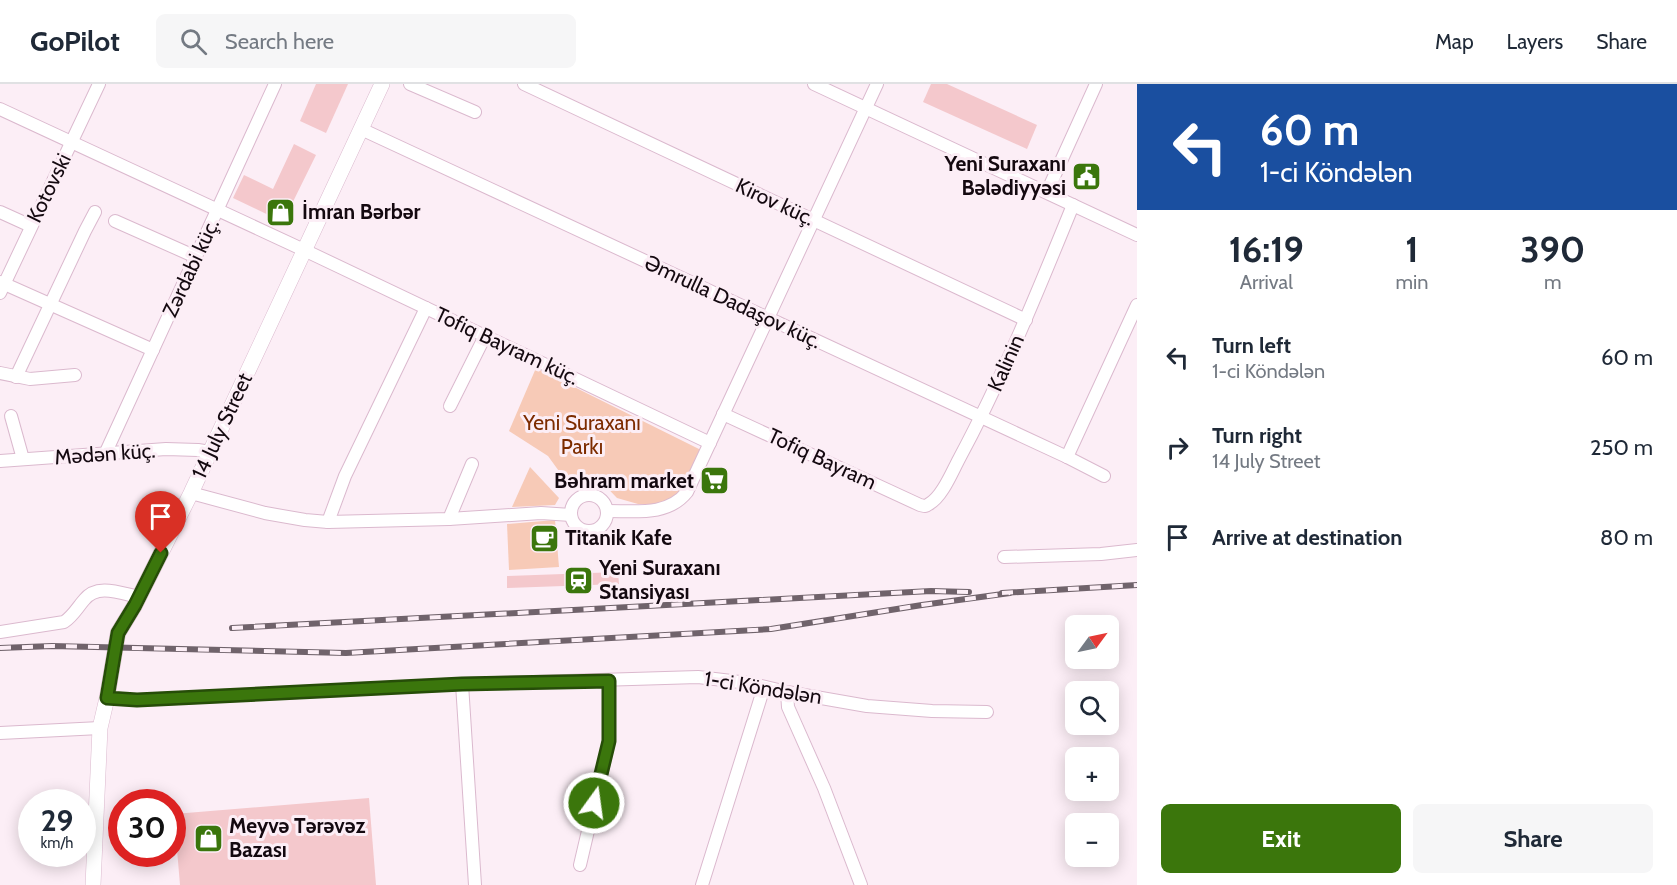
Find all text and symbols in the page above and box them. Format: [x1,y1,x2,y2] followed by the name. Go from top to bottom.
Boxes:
[156,14,576,68] search box
[30,24,120,58] text: GoPilot
[177,25,210,58] icon: search
[225,28,334,55] text: Search here
[1435,29,1474,54] text: Map
[1507,29,1563,54] text: Layers
[1596,29,1647,54] text: Share
[1260,104,1359,156] text: 60 m
[1161,108,1239,186] icon: left
[21,149,76,226] street label: Kotovski
[944,151,1066,200] place label: Yeni Suraxanı Bələdiyyəsi
[1260,156,1413,189] text: 1-ci Köndələn
[1071,160,1103,192] public building icon: Yeni Suraxanı Bələdiyyəsi
[732,172,819,231] street label: Kirov küç.
[265,196,297,228] shop icon: İmran Bərbər
[302,199,420,224] place label: İmran Bərbər
[157,215,224,321] street label: Zərdabi küç.
[1229,227,1304,271] text: 16:19
[1405,227,1419,271] text: 1
[1520,227,1585,271] text: 390
[641,250,825,353] street label: Əmrulla Dadaşov küç.
[1240,270,1293,294] text: Arrival
[1396,270,1428,294] text: min
[1544,270,1562,294] text: m
[431,301,583,390] street label: Tofiq Bayram küç.
[982,331,1029,395] street label: Kalinin
[1212,332,1291,359] text: Turn left
[1161,341,1194,374] icon: left
[1601,344,1653,371] text: 60 m
[1212,359,1325,383] text: 1-ci Köndələn
[186,369,257,483] street label: 14 July Street
[522,410,641,459] park label: Yeni Suraxanı Parkı
[1212,422,1302,449] text: Turn right
[764,423,880,495] street label: Tofiq Bayram
[1161,431,1194,464] icon: right
[1590,434,1653,461] text: 250 m
[54,438,156,469] street label: Mədən küç.
[1212,449,1321,473] text: 14 July Street
[699,465,731,497] supermarket icon: Bәhram market
[554,468,694,493] place label: Bәhram market
[135,491,186,553] pin
[144,500,177,533] icon: arrive
[1161,521,1194,554] icon: arrive
[528,522,560,554] cafe icon: Titanik Kafe
[1212,524,1402,551] text: Arrive at destination
[1600,524,1653,551] text: 80 m
[565,525,672,550] place label: Titanik Kafe
[598,555,720,604] place label: Yeni Suraxanı Stansiyası
[562,564,594,596] station icon: Yeni Suraxanı Stansiyası
[1065,615,1119,669] north arrow
[1065,615,1119,867] map controls
[702,666,824,709] street label: 1-ci Köndələn
[1065,681,1119,735] button: search
[1065,747,1119,801] button: +
[562,771,626,835] position arrow
[108,789,186,867] speed limit sign: 30
[41,802,73,839] text: 29
[1161,804,1401,873] button: Exit
[1413,804,1653,873] button: Share
[229,813,366,862] place label: Meyvə Tərəvəz Bazası
[1065,813,1119,867] button: −
[192,822,224,854] shop icon: Meyvə Tərəvəz Bazası
[41,834,73,852] text: km/h

